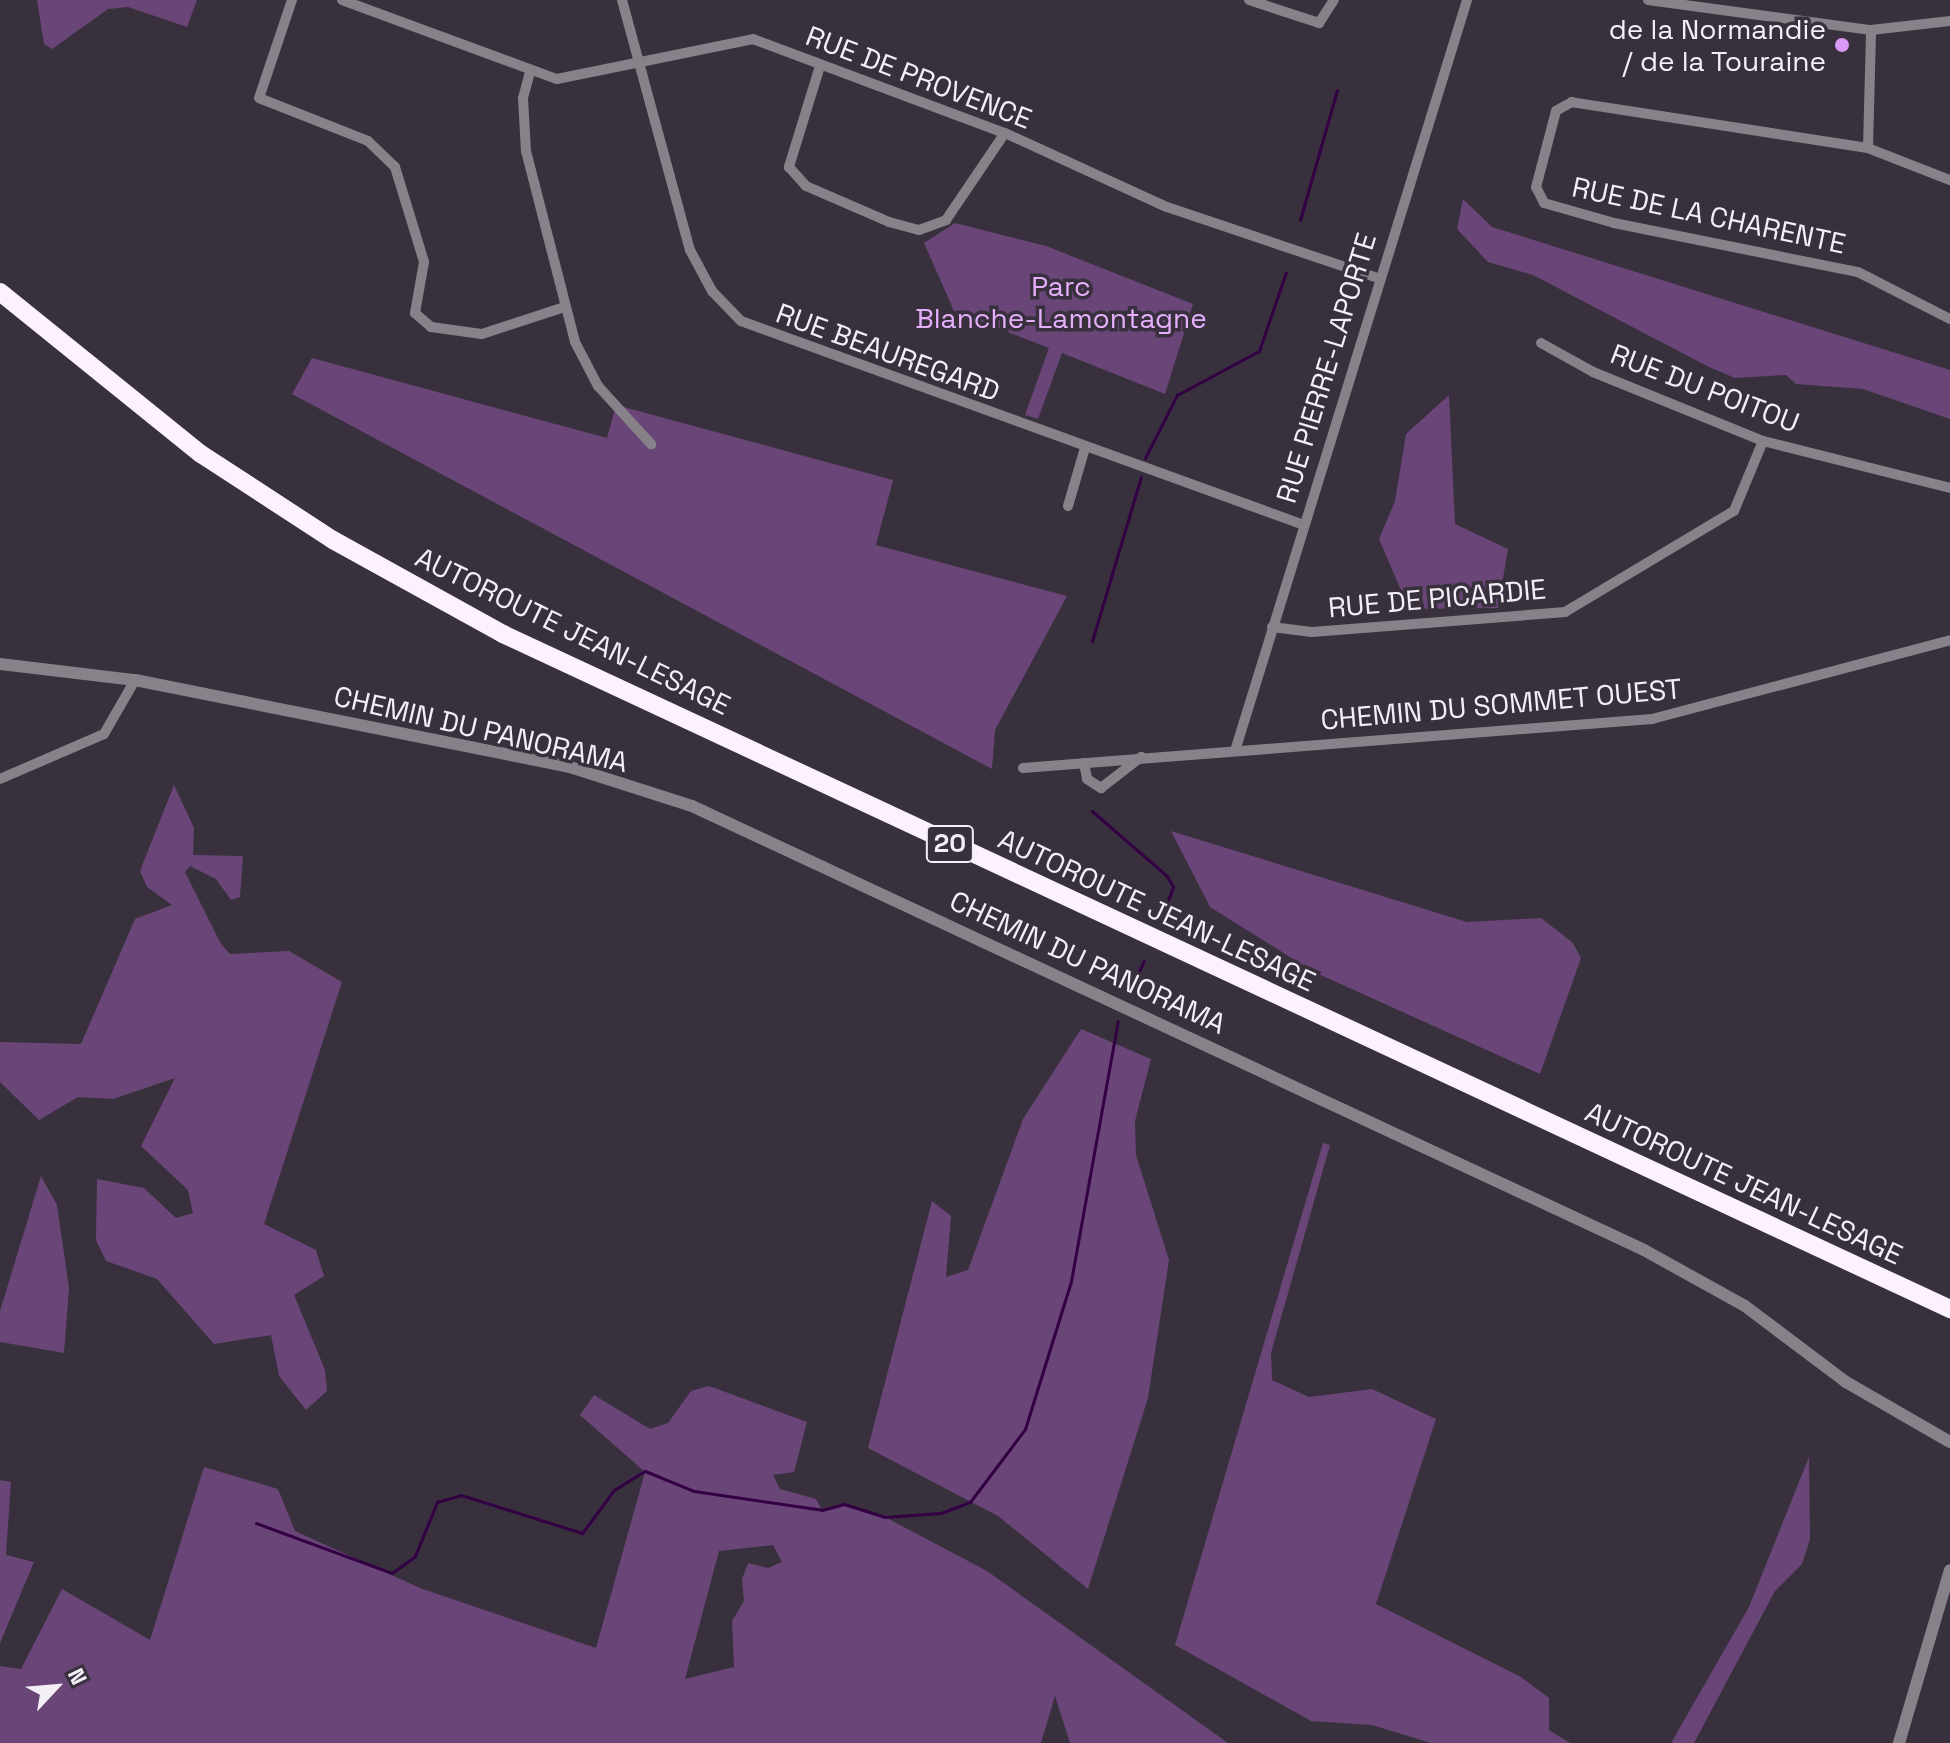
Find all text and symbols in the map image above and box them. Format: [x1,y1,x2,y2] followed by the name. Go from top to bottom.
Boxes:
[1609,12,1826,78] place label: de la Normandie / de la Touraine
[801,18,1037,136] street label: RUE DE PROVENCE
[1833,36,1851,54] marker: de la Normandie / de la Touraine
[1569,170,1849,260] street label: RUE DE LA CHARENTE
[1269,229,1383,507] street label: RUE PIERRE-LAPORTE
[915,269,1207,335] park label: Parc Blanche-Lamontagne
[772,296,1004,408] street label: RUE BEAUREGARD
[1606,337,1804,439] street label: RUE DU POITOU
[410,540,736,722] street label: AUTOROUTE JEAN-LESAGE
[1327,572,1547,624] street label: RUE DE PICARDIE
[1319,671,1683,737] street label: CHEMIN DU SOMMET OUEST
[331,679,631,779] street label: CHEMIN DU PANORAMA
[924,822,976,866] road number: 20
[993,822,1321,998] street label: AUTOROUTE JEAN-LESAGE
[945,883,1231,1041] street label: CHEMIN DU PANORAMA
[1580,1095,1908,1271] street label: AUTOROUTE JEAN-LESAGE
[16,1647,96,1727] north arrow
[62,1664,93,1689] text: N

